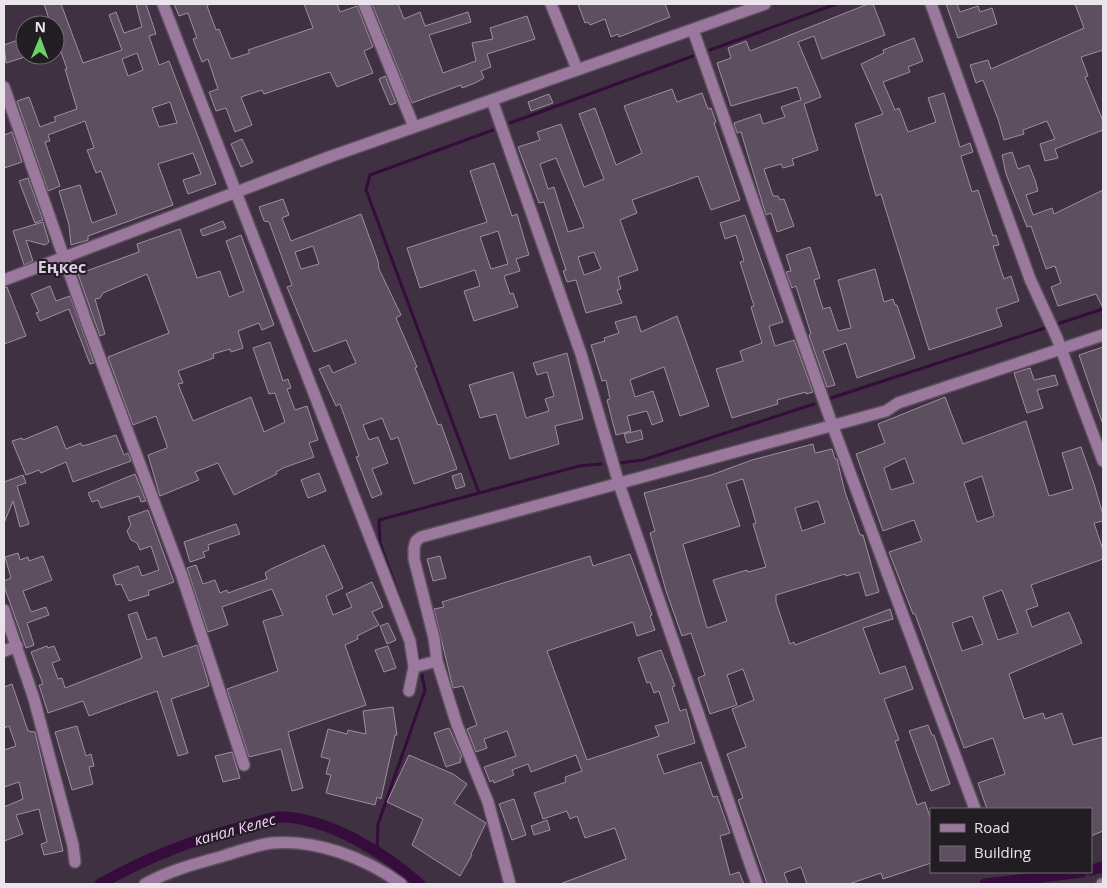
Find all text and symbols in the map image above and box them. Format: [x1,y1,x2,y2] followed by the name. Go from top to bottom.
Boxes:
[15,15,65,65] north arrow
[34,17,46,36] text: N
[38,256,86,278] district label: Еңкес
[930,808,1092,873] legend
[192,809,278,849] water label: канал Келес
[974,817,1010,837] text: Road
[974,842,1031,862] text: Building

